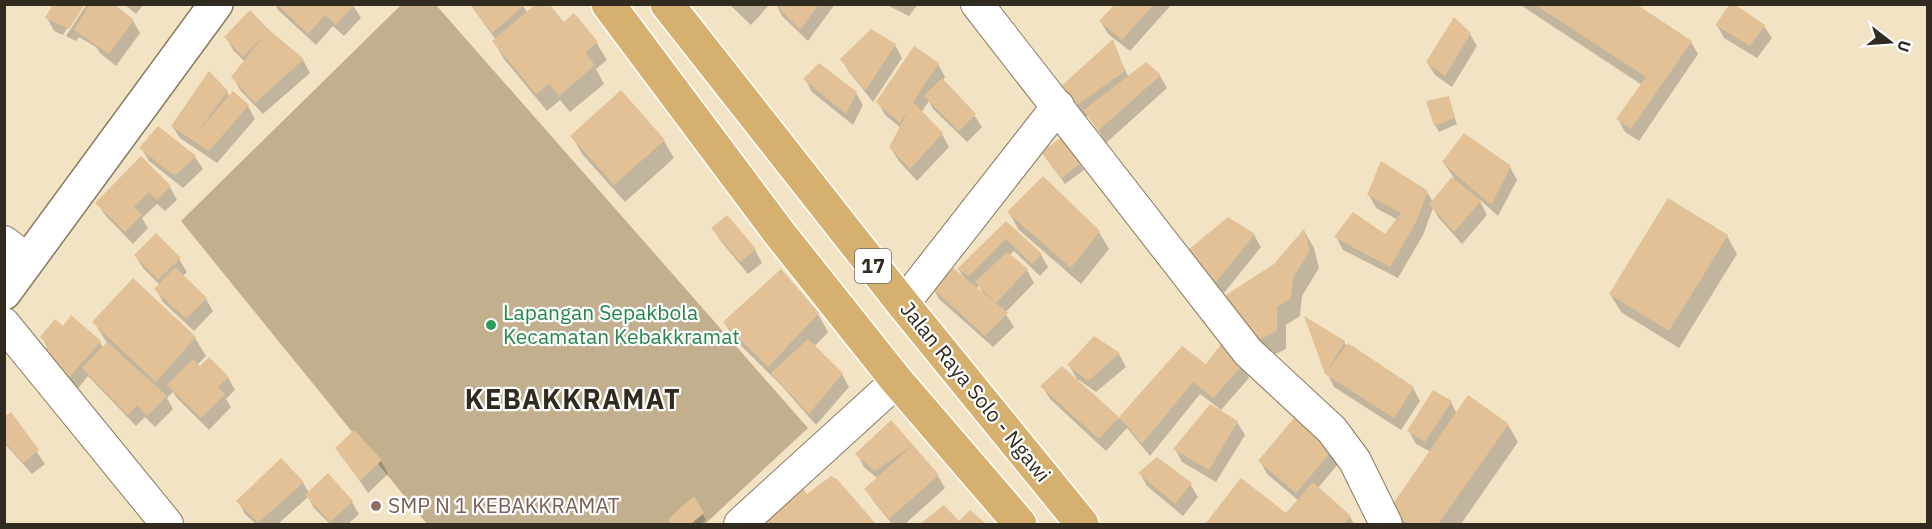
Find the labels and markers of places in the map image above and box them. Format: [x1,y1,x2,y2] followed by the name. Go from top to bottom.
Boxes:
[503,298,740,350] place label: Lapangan Sepakbola Kecamatan Kebakkramat
[484,318,498,332] marker: Lapangan Sepakbola Kecamatan Kebakkramat
[388,491,620,519] place label: SMP N 1 KEBAKKRAMAT
[369,499,383,513] marker: SMP N 1 KEBAKKRAMAT

